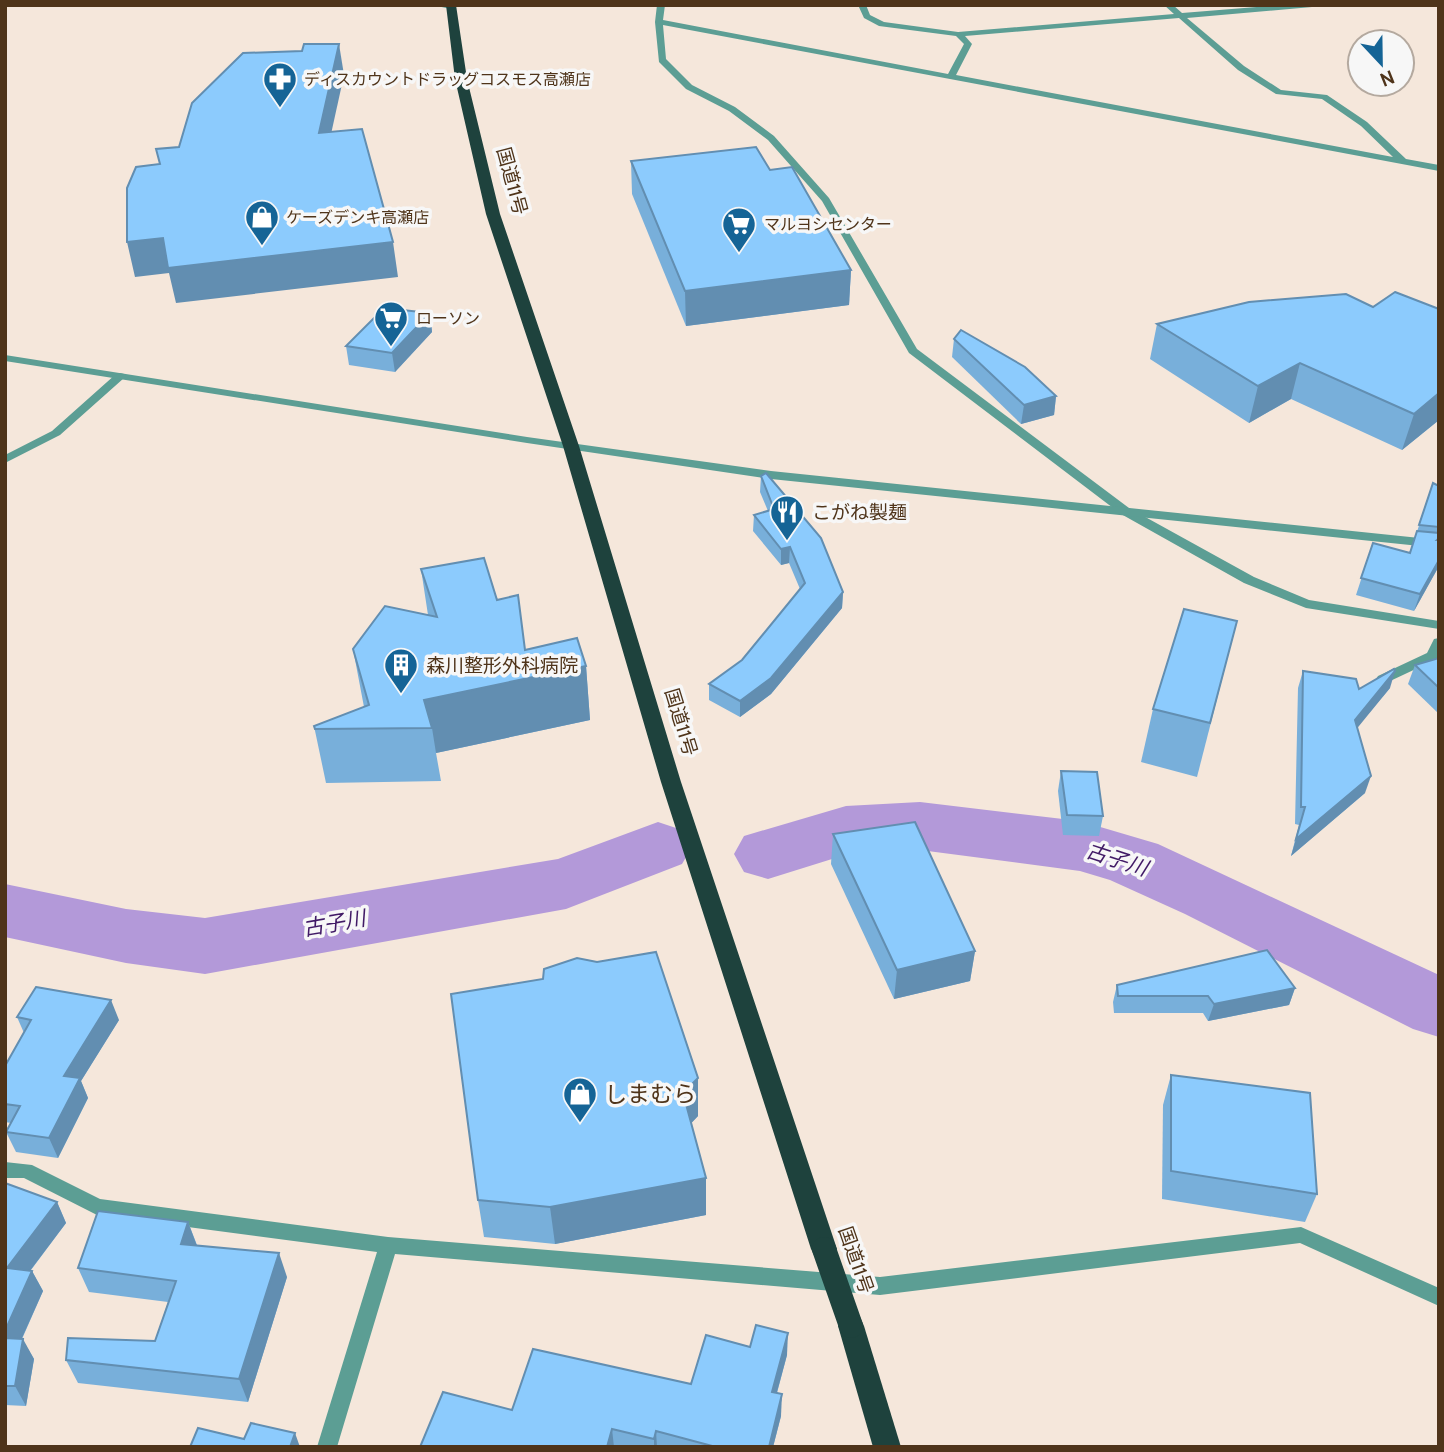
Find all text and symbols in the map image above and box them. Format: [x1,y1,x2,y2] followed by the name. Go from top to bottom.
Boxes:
[1346,28,1416,98] north arrow
[261,60,299,109] pharmacy icon: ディスカウントドラッグコスモス高瀬店
[1377,65,1398,91] text: N
[304,70,591,89] place label: ディスカウントドラッグコスモス高瀬店
[492,145,532,217] street label: 国道11号
[243,198,281,247] shop icon: ケーズデンキ高瀬店
[720,205,758,254] supermarket icon: マルヨシセンター
[286,208,429,227] place label: ケーズデンキ高瀬店
[764,215,892,234] place label: マルヨシセンター
[372,299,410,348] supermarket icon: ローソン
[416,309,480,328] place label: ローソン
[768,493,806,542] restaurant icon: こがね製麺
[812,501,907,524] place label: こがね製麺
[382,646,420,695] building icon: 森川整形外科病院
[426,654,578,677] place label: 森川整形外科病院
[660,685,702,759] street label: 国道11号
[1083,837,1153,881] water label: 古子川
[301,905,369,941] water label: 古子川
[561,1075,599,1124] shop icon: しまむら
[604,1080,696,1108] place label: しまむら
[834,1223,878,1297] street label: 国道11号

